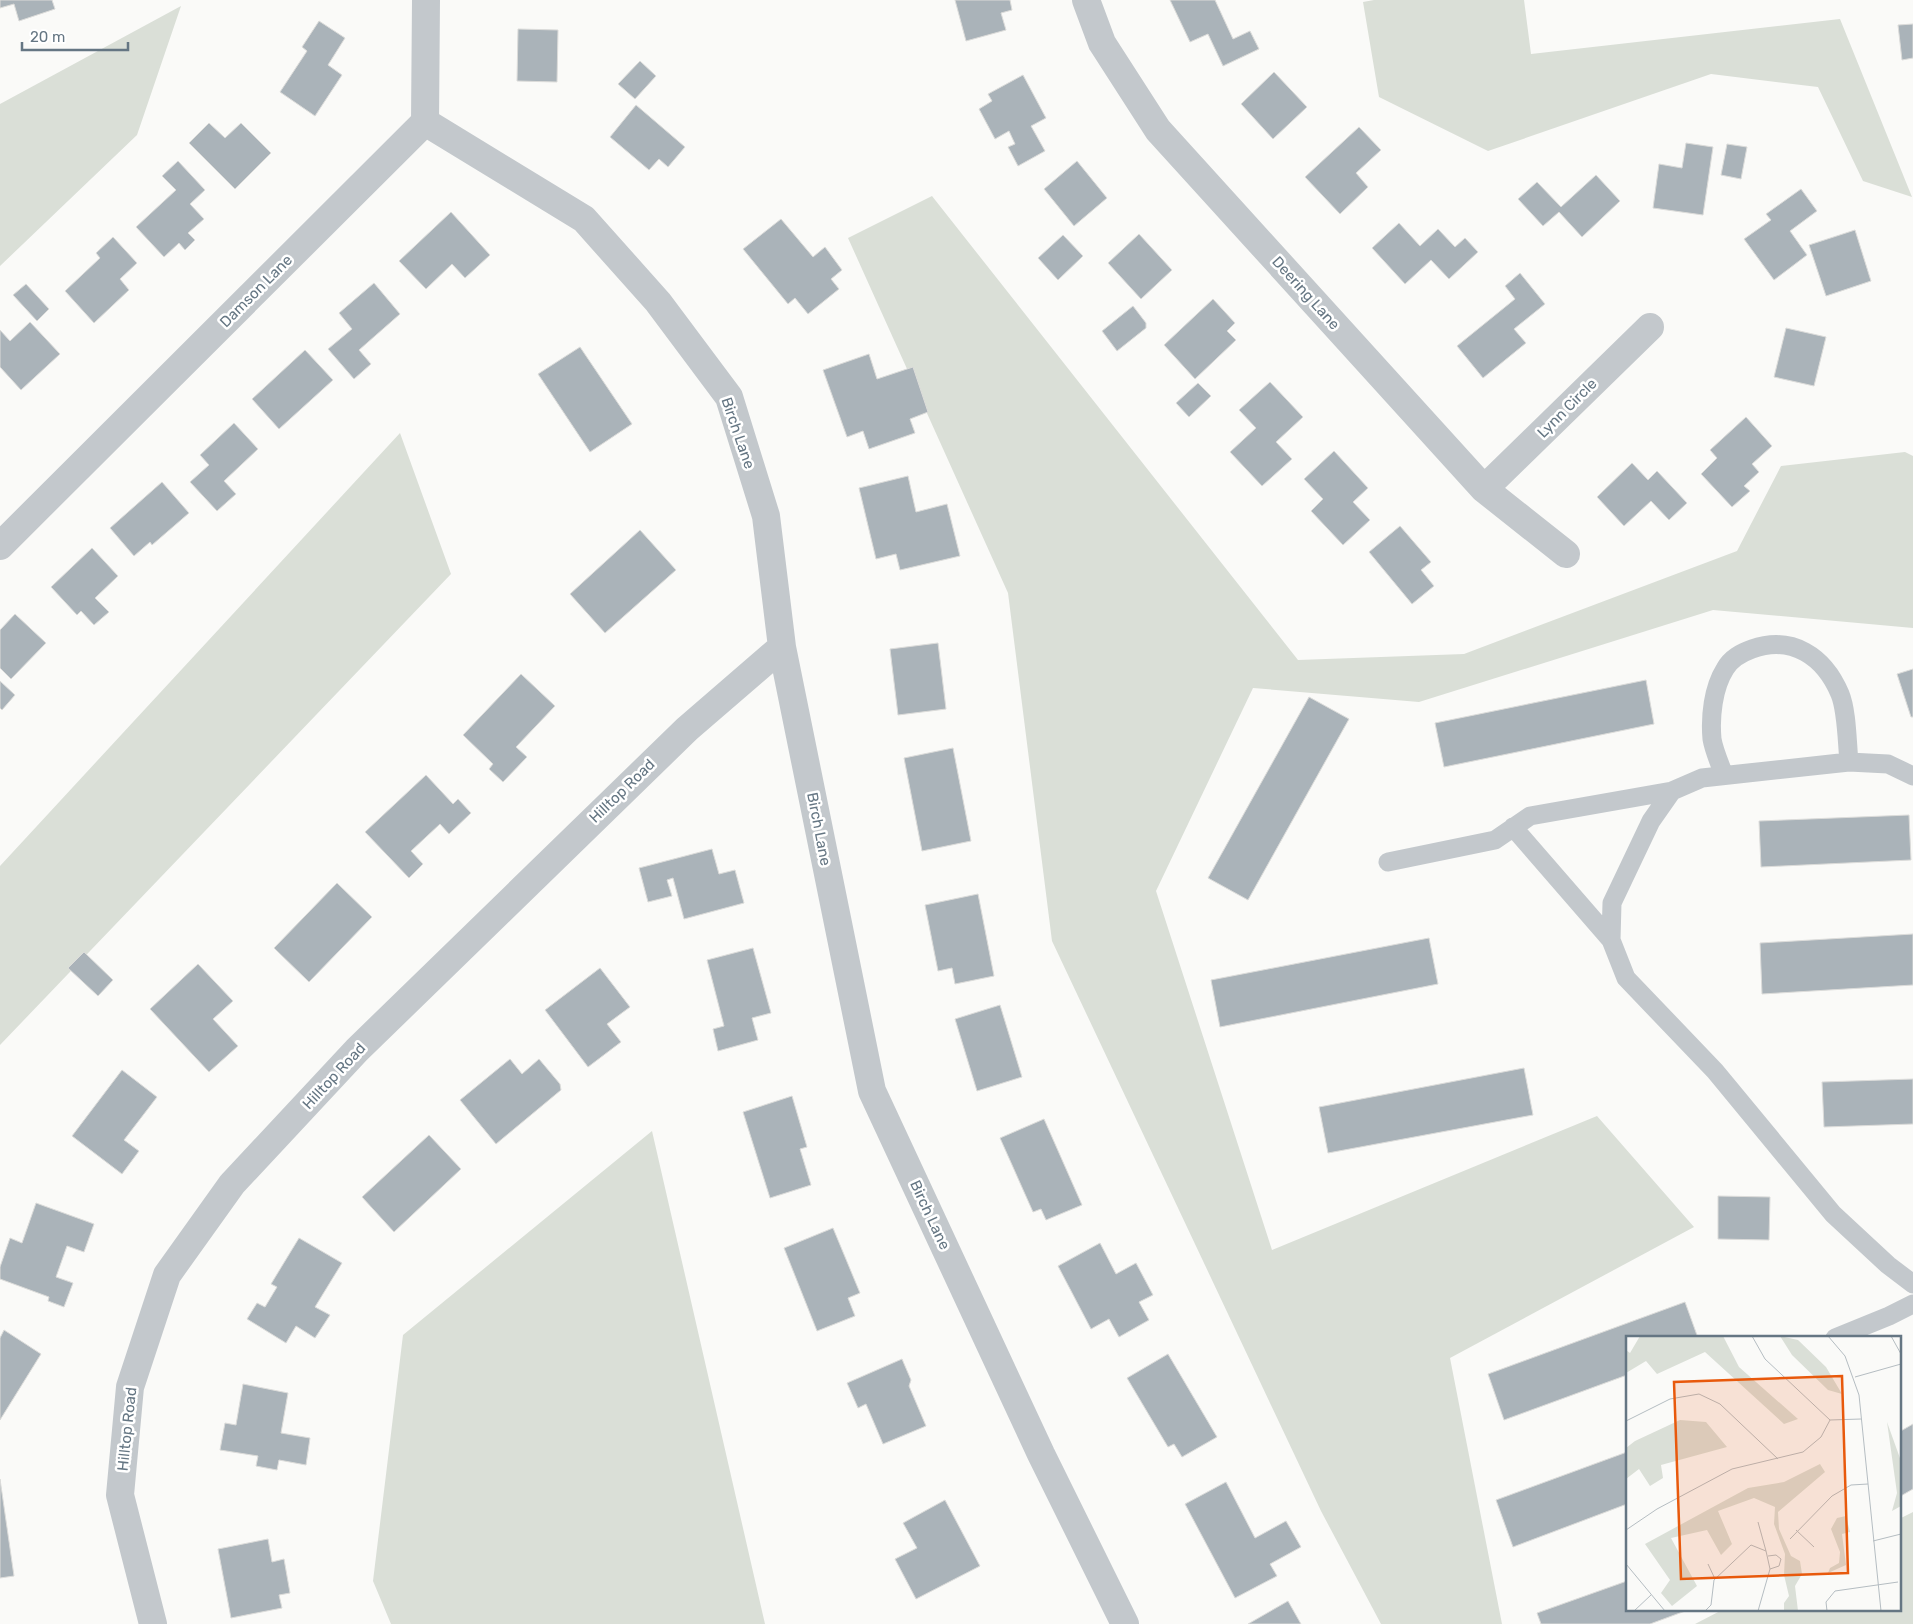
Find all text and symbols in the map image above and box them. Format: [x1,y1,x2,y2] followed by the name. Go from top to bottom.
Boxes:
[22,20,129,52] scale bar
[30,28,65,46] text: 20 m
[216,251,296,331] street label: Damson Lane
[1268,253,1344,333] street label: Deering Lane
[1534,375,1600,441] street label: Lynn Circle
[717,395,759,471] street label: Birch Lane
[585,755,659,827] street label: Hilltop Road
[803,791,835,867] street label: Birch Lane
[299,1039,369,1113] street label: Hilltop Road
[906,1177,954,1253] street label: Birch Lane
[1626,1336,1900,1612] inset map
[114,1386,140,1472] street label: Hilltop Road

